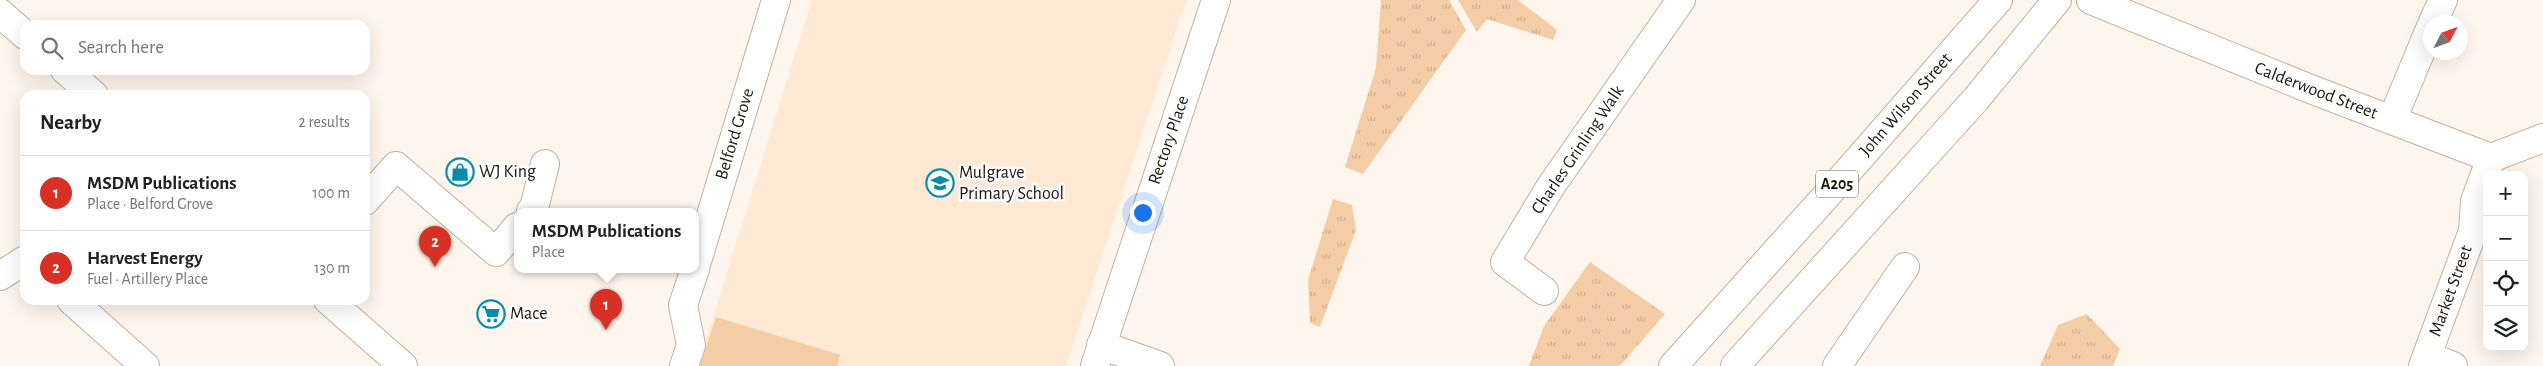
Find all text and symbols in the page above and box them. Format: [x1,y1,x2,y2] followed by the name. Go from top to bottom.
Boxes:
[2423,15,2468,60] north arrow
[20,20,370,75] search box
[38,34,66,62] icon: search
[78,38,164,57] text: Search here
[1856,50,1956,160] street label: John Wilson Street
[2252,59,2380,123] street label: Calderwood Street
[1528,82,1628,218] street label: Charles Grinling Walk
[713,86,757,182] street label: Belford Grove
[1145,93,1193,187] street label: Rectory Place
[40,112,101,133] text: Nearby
[298,114,350,130] text: 2 results
[445,157,475,187] shop icon: WJ King
[479,163,536,181] place label: WJ King
[959,164,1064,203] place label: Mulgrave Primary School
[925,168,955,198] school or university icon: Mulgrave Primary School
[1816,170,1858,198] road number: A205
[2483,171,2528,351] map controls
[2483,171,2528,216] button: +
[87,174,237,193] text: MSDM Publications
[53,185,59,201] text: 1
[312,185,350,201] text: 100 m
[87,196,213,212] text: Place · Belford Grove
[1130,200,1156,226] your location
[514,208,699,273] popup
[2483,216,2528,261] button: −
[532,222,681,241] text: MSDM Publications
[419,226,451,267] pin: 2
[2426,243,2476,339] street label: Market Street
[532,244,565,260] text: Place
[87,249,203,268] text: Harvest Energy
[52,260,60,276] text: 2
[314,260,350,276] text: 130 m
[2483,261,2528,306] button: locate
[87,271,208,287] text: Fuel · Artillery Place
[590,289,622,330] pin: 1
[476,299,506,329] supermarket icon: Mace
[510,305,548,323] place label: Mace
[2483,306,2528,351] button: layers

